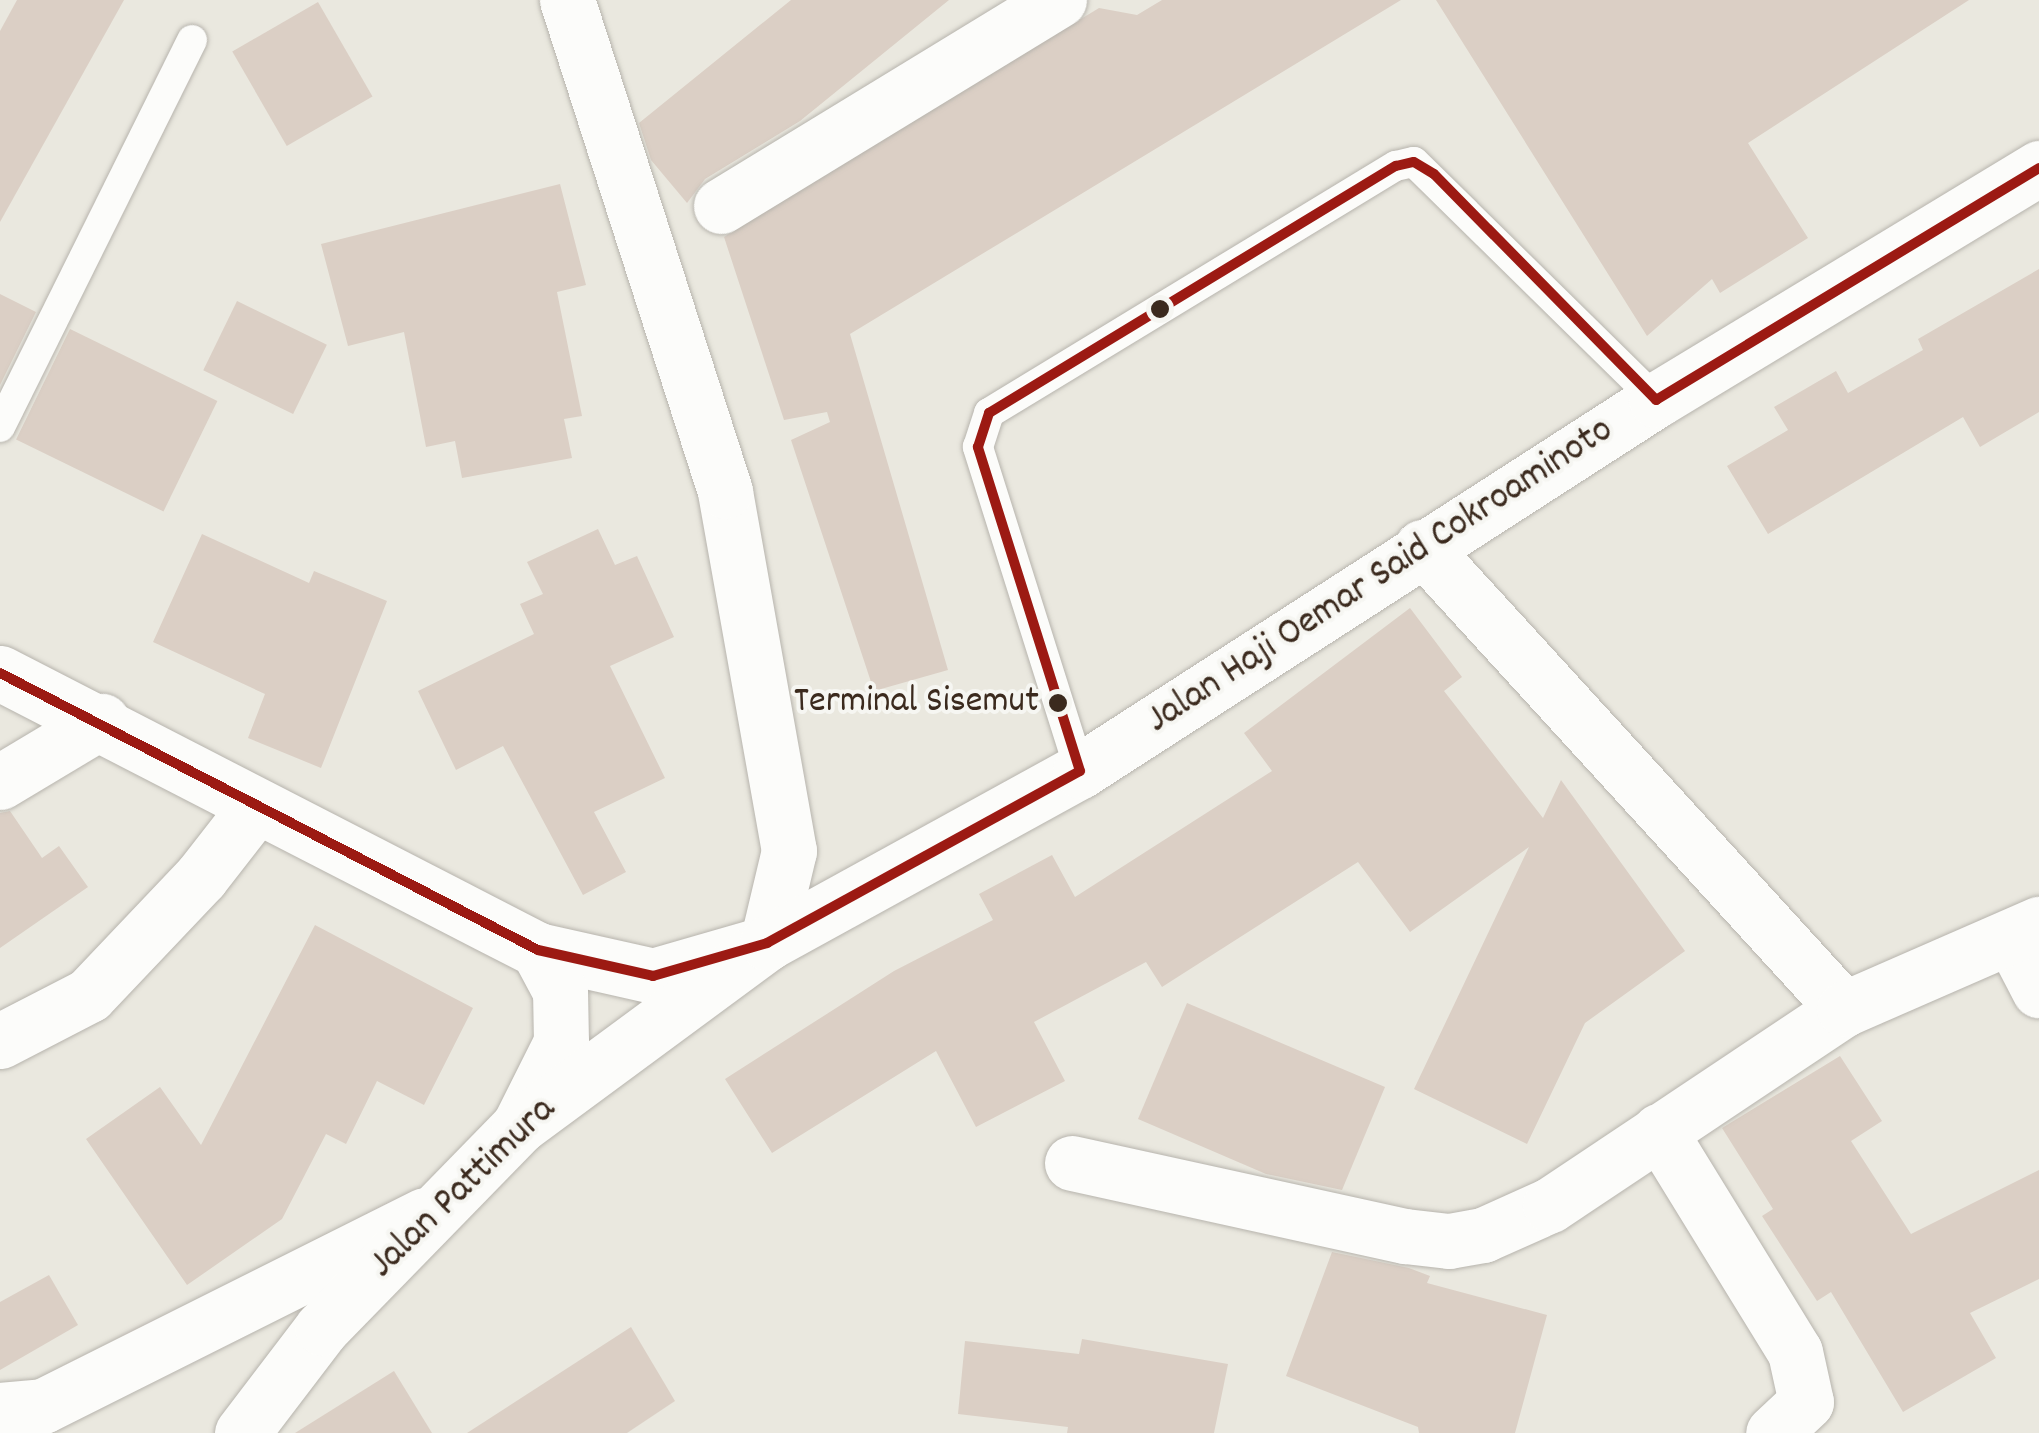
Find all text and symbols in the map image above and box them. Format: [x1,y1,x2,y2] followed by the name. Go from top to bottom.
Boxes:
[1150,299,1170,319] unlabelled marker
[1139,408,1623,746] street label: Jalan Haji Oemar Said Cokroaminoto
[794,680,1039,726] place label: Terminal Sisemut
[1048,693,1068,713] marker: Terminal Sisemut
[361,1088,567,1290] street label: Jalan Pattimura

